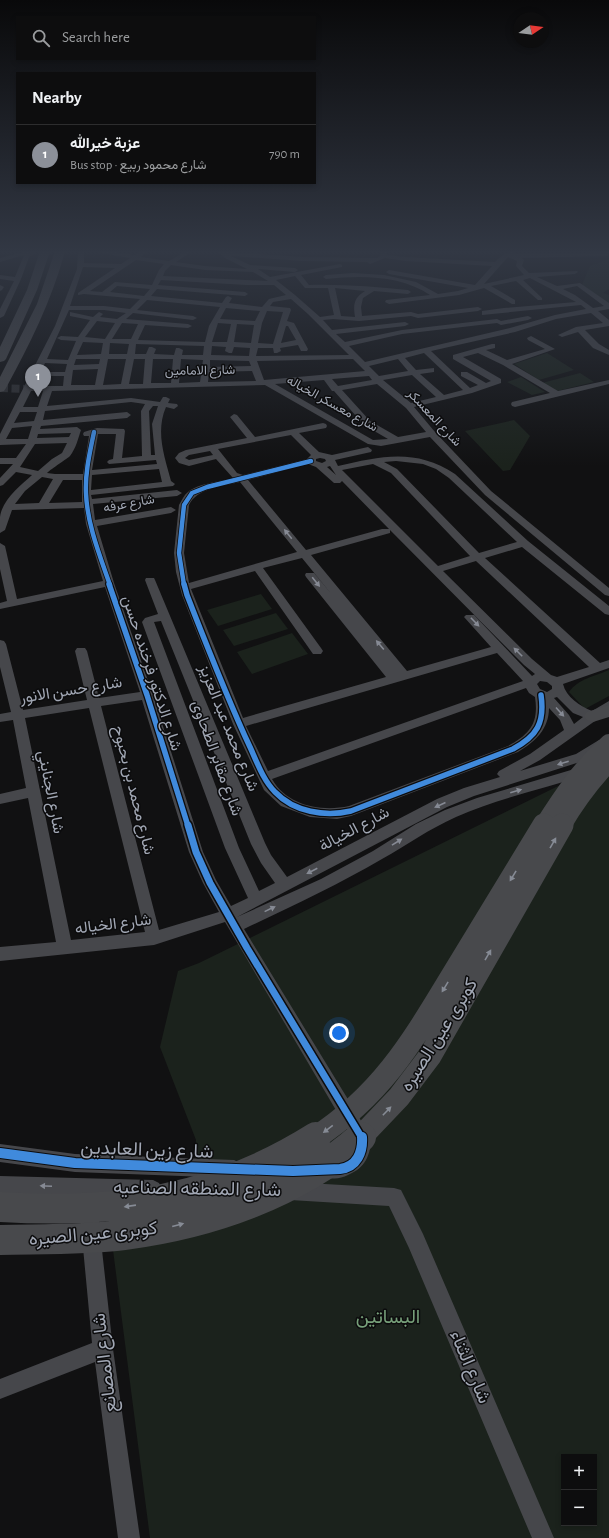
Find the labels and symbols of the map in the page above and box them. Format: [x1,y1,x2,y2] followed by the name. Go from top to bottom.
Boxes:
[513,12,549,48] north arrow
[25,364,51,397] pin: 1
[165,364,235,380] street label: شارع الامامين
[283,374,380,436] street label: شارع معسكر الخياله
[402,386,464,450] street label: شارع المعسكر
[102,493,156,517] street label: شارع عرفه
[283,529,292,540] one-way arrow
[311,577,320,588] one-way arrow
[116,593,185,754] street label: شارع الدكتور فرخنده حسن
[470,617,480,627] one-way arrow
[375,640,384,651] one-way arrow
[513,647,523,657] one-way arrow
[193,661,262,795] street label: شارع محمد عبد العزيز
[18,674,124,709] street label: شارع حسن الانور
[186,698,245,819] street label: شارع مقابر الطحاوى
[555,707,565,717] one-way arrow
[107,724,158,857] street label: شارع محمد بن بحبوح
[30,749,67,836] street label: شارع الجنايني
[556,760,568,766] one-way arrow
[511,788,523,794] one-way arrow
[433,802,445,808] one-way arrow
[316,804,393,857] street label: شارع الخيالة
[549,837,556,848] one-way arrow
[392,838,403,846] one-way arrow
[306,868,318,874] one-way arrow
[509,871,517,881] one-way arrow
[265,906,276,912] one-way arrow
[74,911,153,940] street label: شارع الخياله
[484,949,491,961] one-way arrow
[397,975,482,1095] street label: كوبرى عين الصيره
[442,981,449,993] one-way arrow
[329,1023,349,1043] your location
[382,1106,392,1116] one-way arrow
[322,1125,333,1133] one-way arrow
[80,1138,214,1164] street label: شارع زين العابدين
[113,1178,281,1202] street label: شارع المنطقه الصناعيه
[39,1183,52,1189] one-way arrow
[124,1203,136,1209] one-way arrow
[28,1219,158,1250] street label: كوبرى عين الصيره
[172,1221,184,1227] one-way arrow
[356,1308,420,1328] park label: البساتين
[89,1312,124,1414] street label: شارع المصانع
[444,1328,494,1407] street label: شارع الثناء

